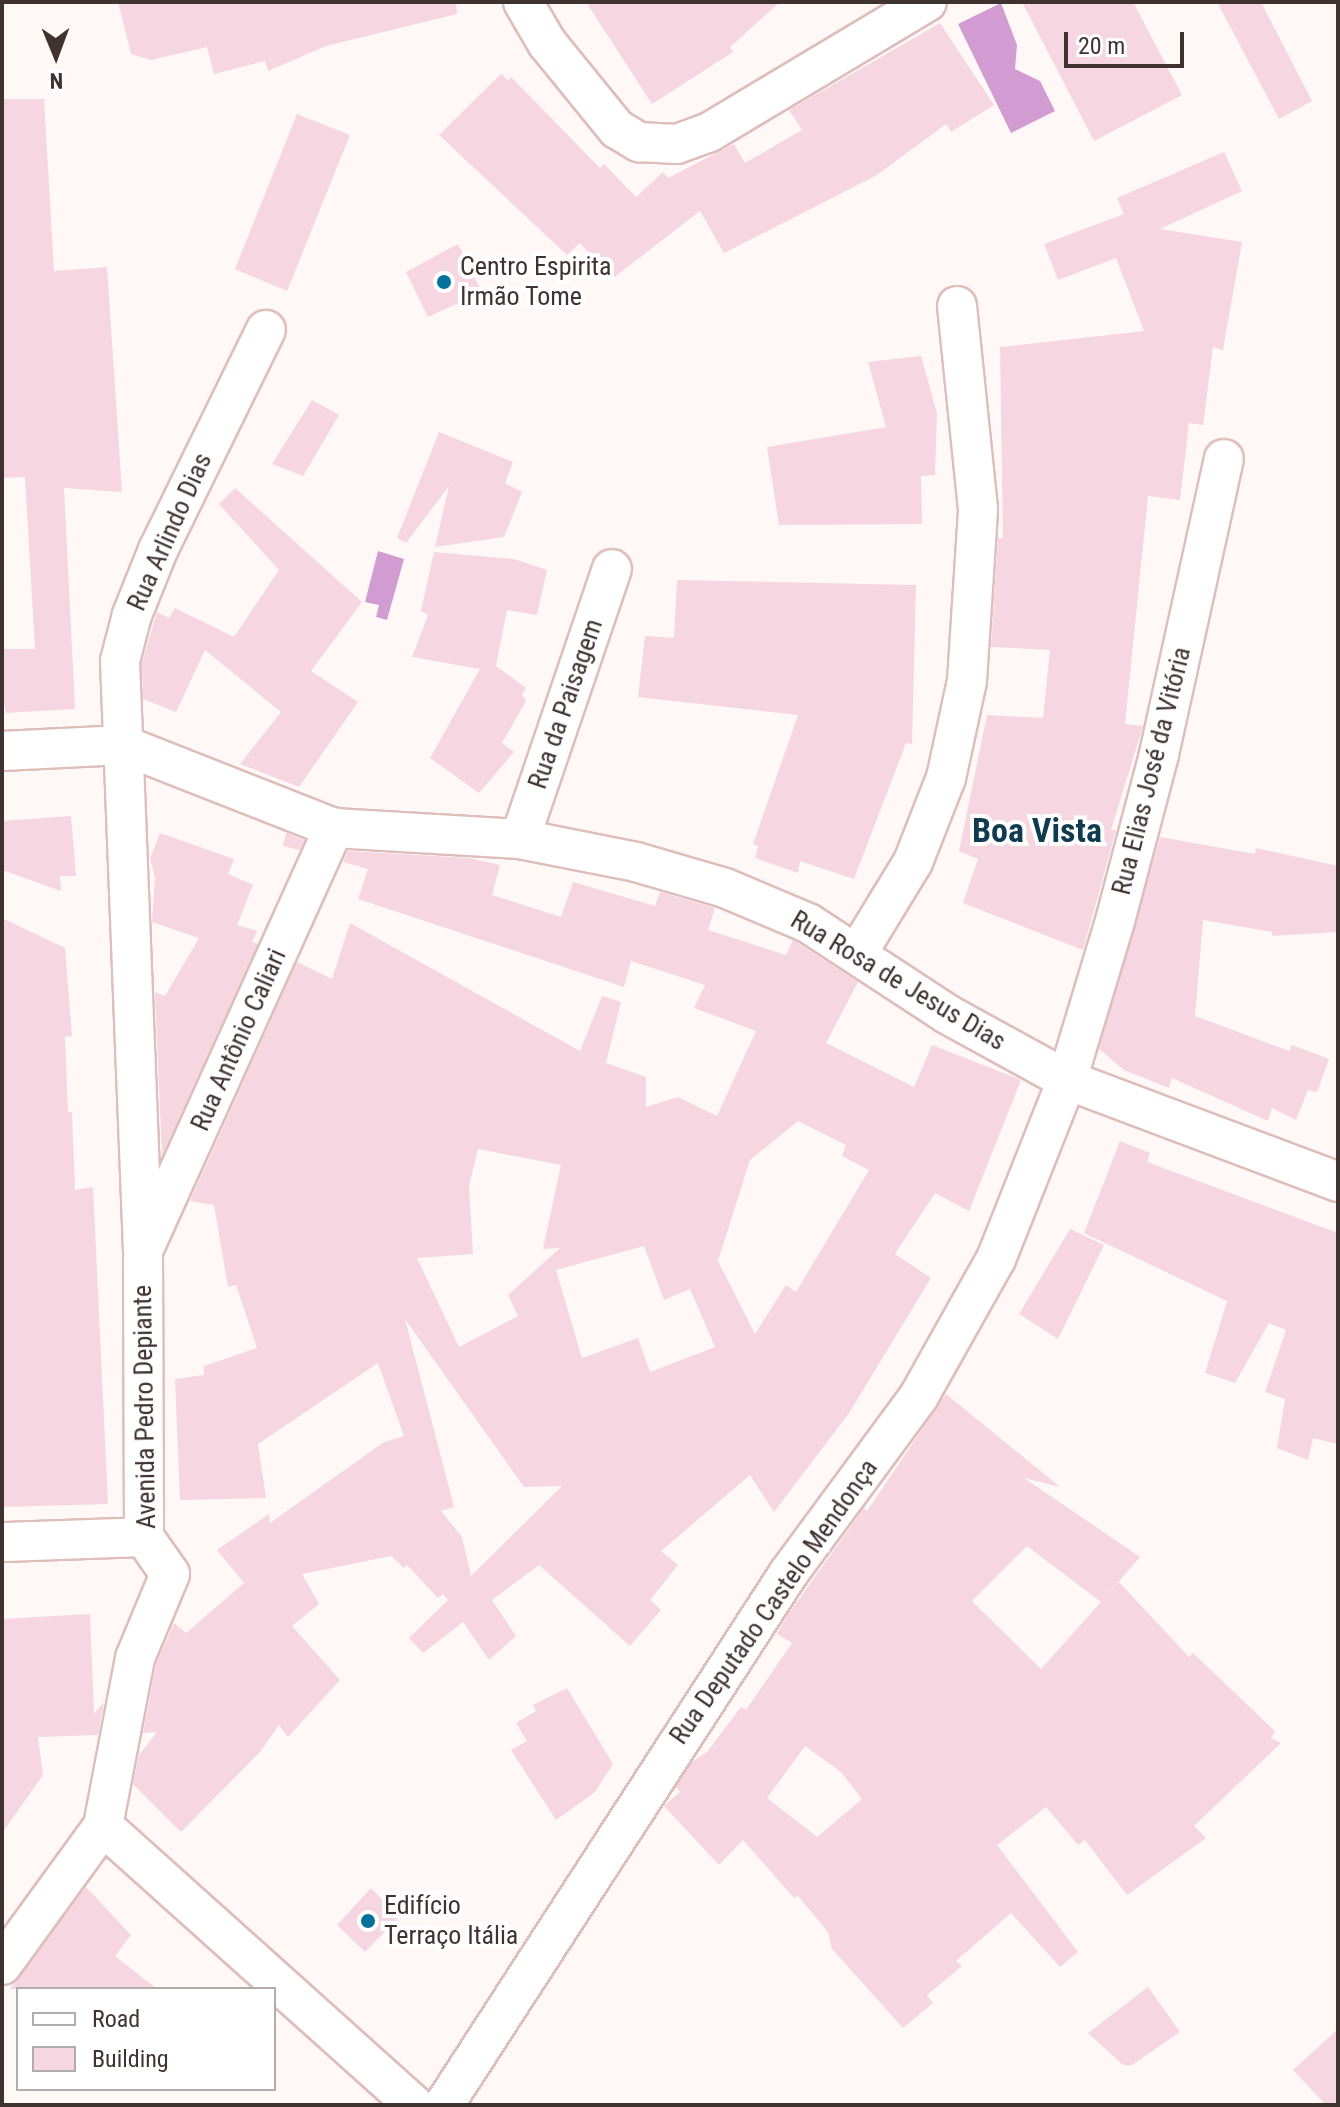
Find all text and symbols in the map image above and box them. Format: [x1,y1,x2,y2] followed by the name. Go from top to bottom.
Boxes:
[16,16,96,96] north arrow
[1068,16,1188,66] scale bar
[1078,32,1125,60] text: 20 m
[49,68,63,93] text: N
[460,251,612,312] place label: Centro Espirita Irmão Tome
[435,273,453,291] marker: Centro Espirita Irmão Tome
[121,448,219,616] street label: Rua Arlindo Dias
[522,615,610,793] street label: Rua da Paisagem
[1106,644,1198,898] street label: Rua Elias José da Vitória
[972,811,1102,851] district label: Boa Vista
[785,905,1011,1057] street label: Rua Rosa de Jesus Dias
[185,944,293,1136] street label: Rua Antônio Caliari
[127,1285,163,1529] street label: Avenida Pedro Depiante
[664,1454,884,1750] street label: Rua Deputado Castelo Mendonça
[384,1890,518,1952] place label: Edifício Terraço Itália
[359,1912,377,1930] marker: Edifício Terraço Itália
[16,1987,276,2091] legend
[92,2005,140,2033] text: Road
[92,2045,169,2073] text: Building

